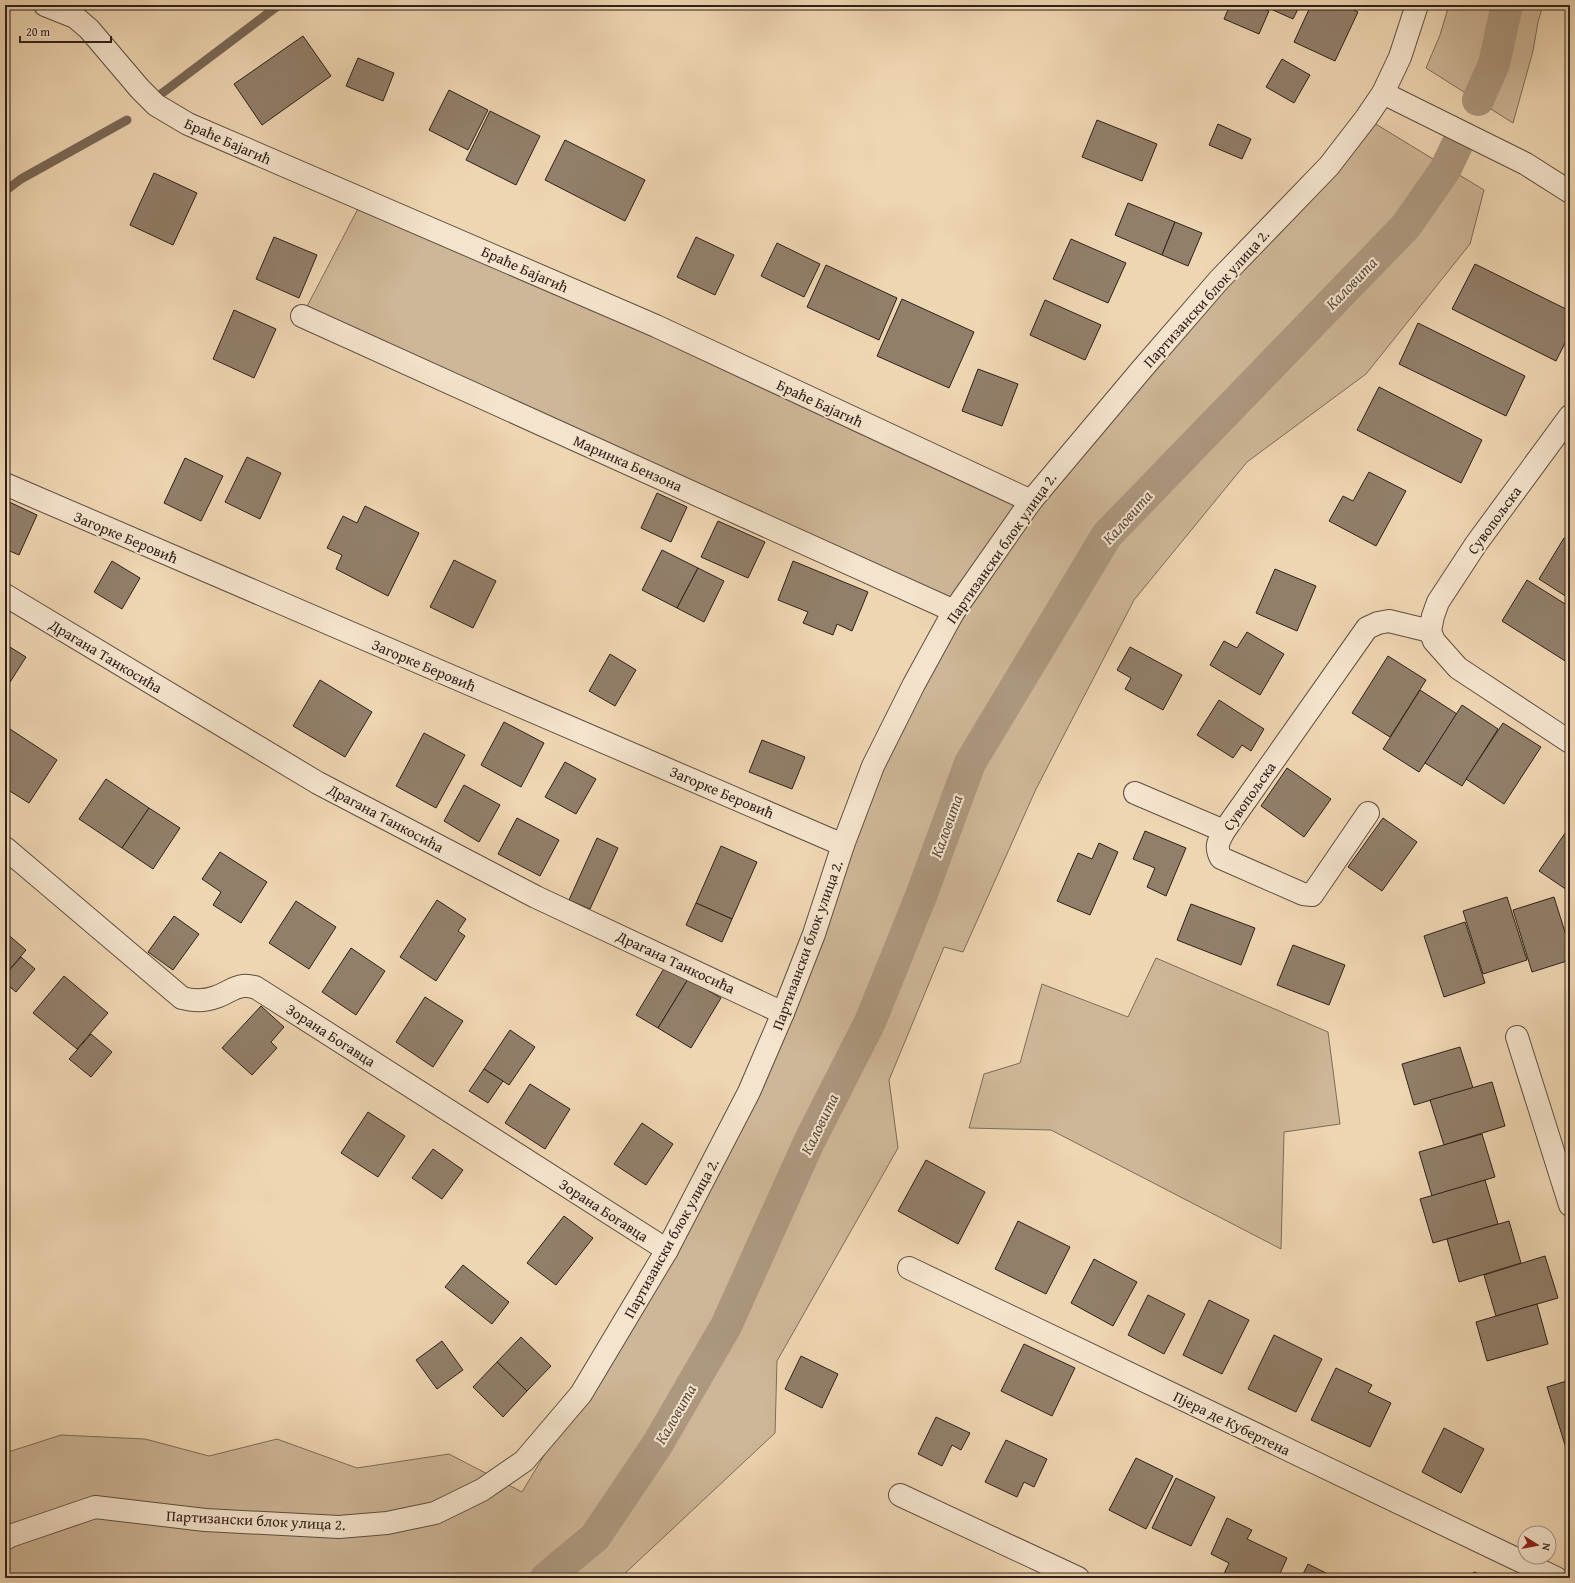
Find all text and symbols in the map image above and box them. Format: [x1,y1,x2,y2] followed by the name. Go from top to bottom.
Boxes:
[20,18,111,44] scale bar
[26,23,50,40] text: 20 m
[181,112,275,170] street label: Браће Бајагић
[1138,224,1274,372] street label: Партизански блок улица 2.
[478,240,572,298] street label: Браће Бајагић
[1320,251,1383,315] water label: Каловита
[773,374,867,432] street label: Браће Бајагић
[570,430,687,497] street label: Маринка Бензона
[941,468,1061,628] street label: Партизански блок улица 2.
[1462,481,1526,558] street label: Сувопољска
[1096,484,1158,549] water label: Каловита
[71,506,182,569] street label: Загорке Беровић
[45,613,167,698] street label: Драгана Танкосића
[369,634,480,697] street label: Загорке Беровић
[1218,757,1281,835] street label: Сувопољска
[667,761,778,824] street label: Загорке Беровић
[324,778,448,858] street label: Драгана Танкосића
[924,790,969,861] water label: Каловита
[766,857,848,1033] street label: Партизански блок улица 2.
[612,925,739,999] street label: Драгана Танкосића
[282,998,380,1072] street label: Зорана Богавца
[794,1089,844,1159] water label: Каловита
[618,1154,724,1322] street label: Партизански блок улица 2.
[555,1173,653,1247] street label: Зорана Богавца
[648,1379,702,1448] water label: Каловита
[1170,1386,1295,1461] street label: Пјера де Кубертена
[166,1505,346,1535] street label: Партизански блок улица 2.
[1517,1525,1557,1565] north arrow
[1538,1542,1555,1553] text: N

